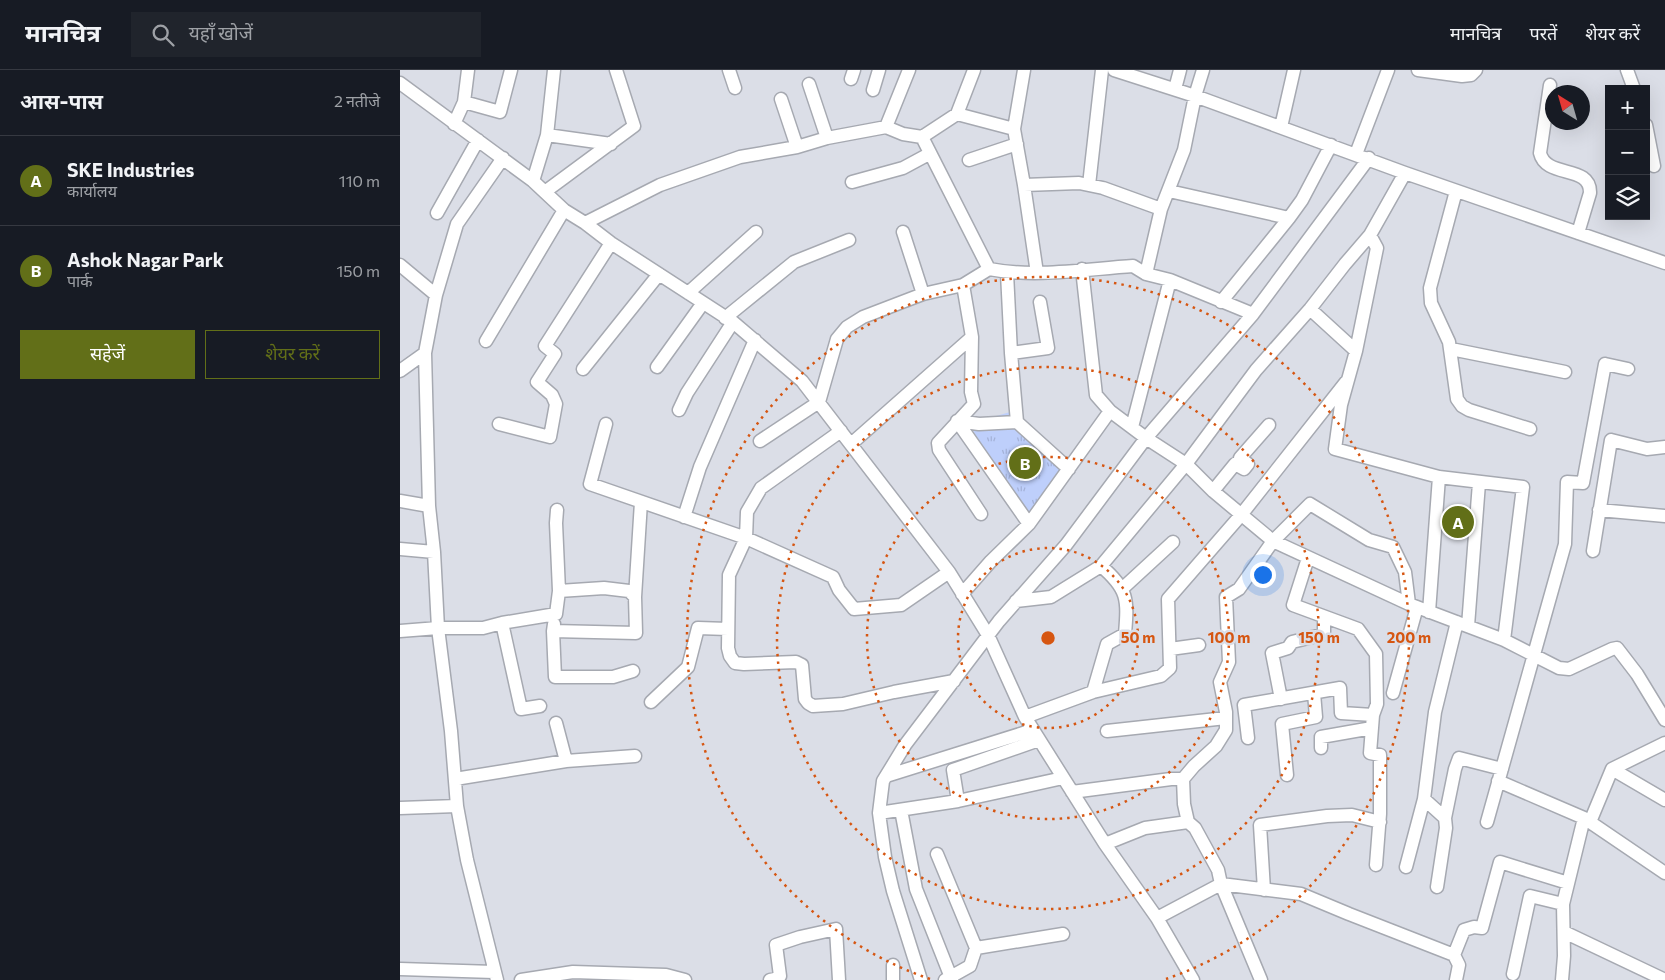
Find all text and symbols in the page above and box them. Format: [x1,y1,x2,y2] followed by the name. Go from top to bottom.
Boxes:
[131,12,481,57] search box
[25,18,101,47] text: मानचित्र
[149,21,177,49] icon: search
[189,21,253,44] text: यहाँ खोजें
[1450,22,1501,44] text: मानचित्र
[1529,22,1557,44] text: परतें
[1585,22,1640,44] text: शेयर करें
[1545,85,1590,130] north arrow
[1605,85,1650,220] map controls
[1605,85,1650,130] button: +
[20,88,103,113] text: आस-पास
[334,91,380,110] text: 2 नतीजे
[1605,130,1650,175] button: −
[67,158,194,181] text: SKE Industries
[30,171,42,190] text: A
[339,171,380,190] text: 110 m
[1605,175,1650,220] button: layers
[67,181,117,200] text: कार्यालय
[67,248,224,271] text: Ashok Nagar Park
[31,261,41,280] text: B
[337,261,380,280] text: 150 m
[67,271,93,290] text: पार्क
[20,330,195,379] button: सहेजें
[205,330,380,379] button: शेयर करें
[1009,444,1041,482] pin: B
[1442,503,1474,541] pin: A
[1250,562,1276,588] your location
[1121,628,1155,646] text: 50 m
[1208,628,1250,646] text: 100 m
[1298,628,1340,646] text: 150 m
[1387,628,1431,646] text: 200 m
[1039,629,1057,647] centre of rings

